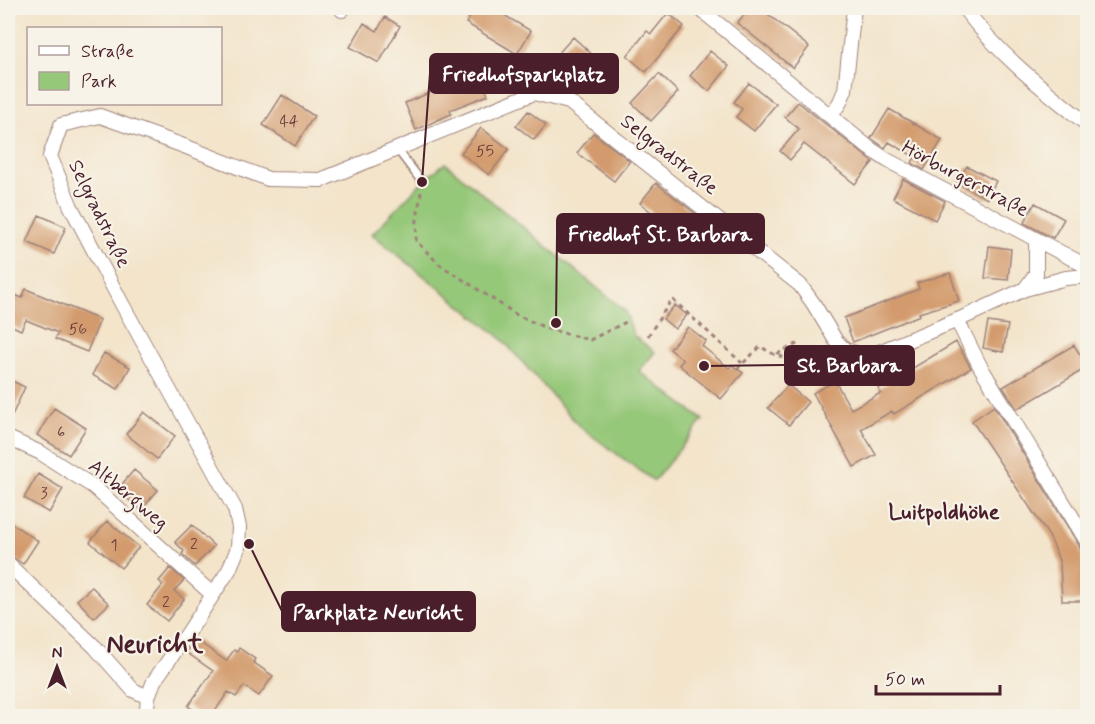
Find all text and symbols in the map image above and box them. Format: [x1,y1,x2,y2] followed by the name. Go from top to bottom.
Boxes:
[27,27,222,105] legend
[81,40,134,64] text: Straße
[430,54,618,93] callout: Friedhofsparkplatz
[442,61,606,89] text: Friedhofsparkplatz
[81,70,117,94] text: Park
[614,108,724,203] street label: Selgradstraße
[279,111,299,132] house number: 44
[897,134,1033,224] street label: Hörburgerstraße
[476,141,494,162] house number: 55
[60,155,137,273] street label: Selgradstraße
[557,214,764,253] callout: Friedhof St. Barbara
[568,221,753,249] text: Friedhof St. Barbara
[69,319,87,340] house number: 56
[785,346,914,385] callout: St. Barbara
[797,352,903,380] text: St. Barbara
[57,422,65,443] house number: 6
[81,453,174,538] street label: Altbergweg
[40,483,48,504] house number: 3
[888,499,1000,527] district label: Luitpoldhöhe
[190,534,198,555] house number: 2
[110,535,118,556] house number: 1
[162,592,170,613] house number: 2
[282,592,475,631] callout: Parkplatz Neuricht
[293,599,464,627] text: Parkplatz Neuricht
[107,628,204,662] district label: Neuricht
[27,637,87,697] north arrow
[52,643,62,664] text: N
[876,658,1000,696] scale bar
[885,668,925,692] text: 50 m

